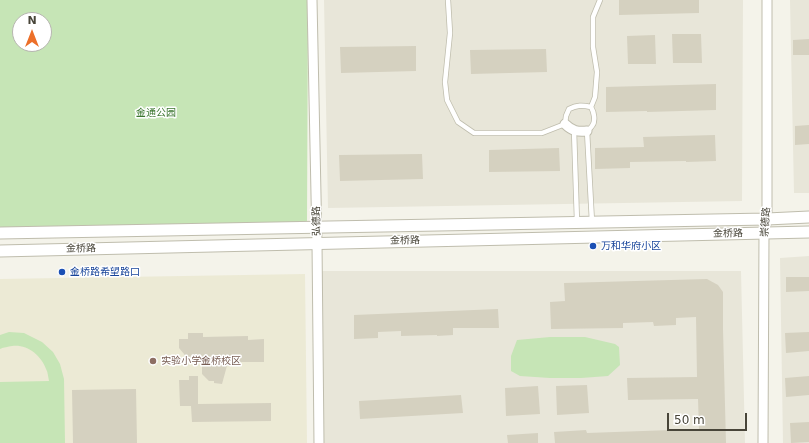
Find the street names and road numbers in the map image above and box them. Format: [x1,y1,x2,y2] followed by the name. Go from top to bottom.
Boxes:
[311,206,323,236] street label: 弘德路
[759,207,773,237] street label: 崇德路
[713,228,743,240] street label: 金桥路
[390,235,420,247] street label: 金桥路
[66,243,96,255] street label: 金桥路

